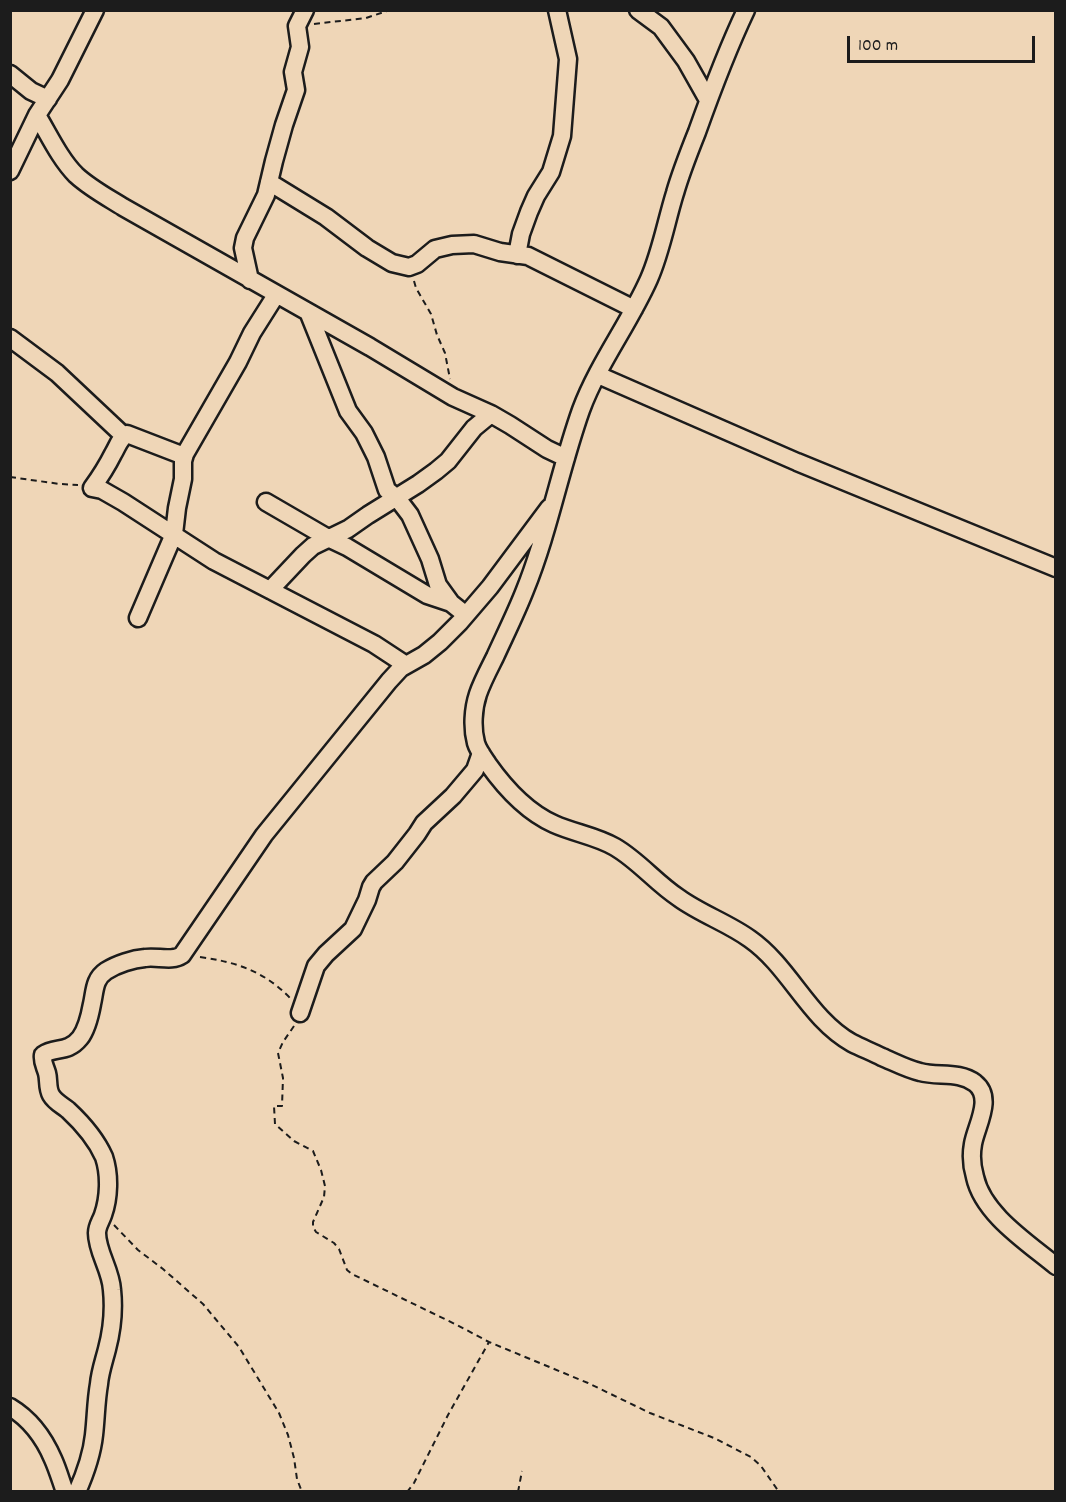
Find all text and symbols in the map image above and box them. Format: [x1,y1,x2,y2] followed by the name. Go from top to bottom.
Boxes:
[850,24,1038,62] scale bar
[858,34,898,59] text: 100 m

